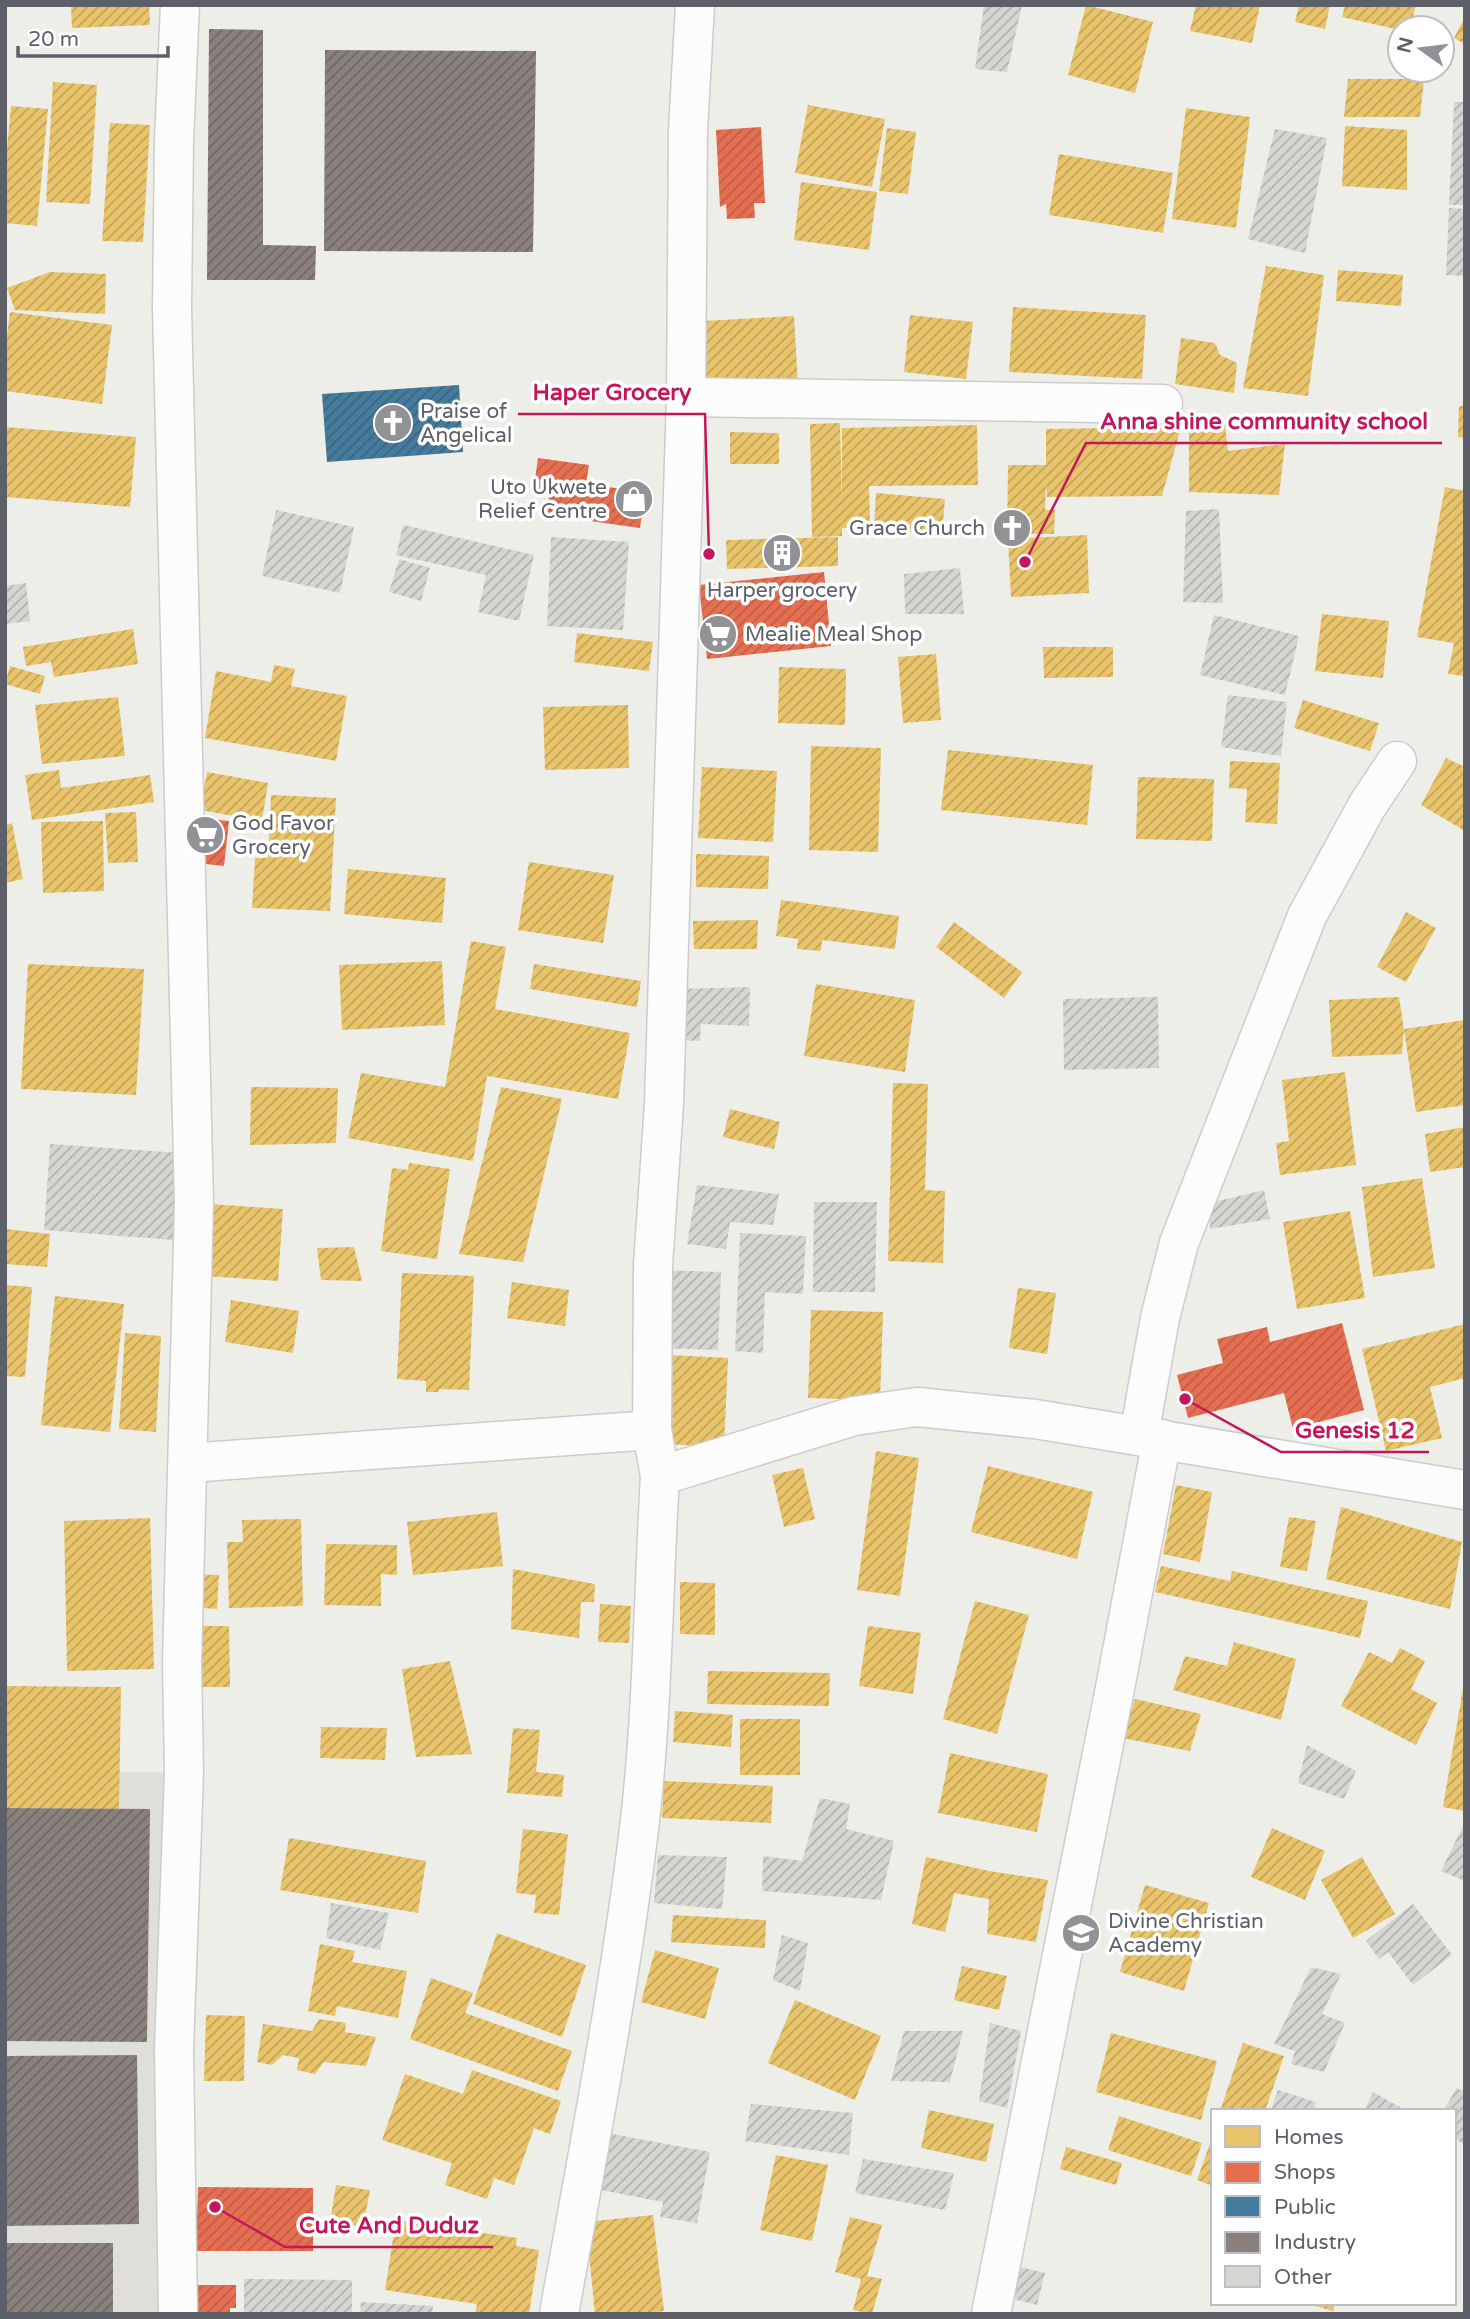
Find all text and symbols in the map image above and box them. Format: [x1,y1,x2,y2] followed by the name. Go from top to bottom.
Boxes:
[18,14,168,58] scale bar
[1386,14,1456,84] north arrow
[28,27,79,52] text: 20 m
[1393,35,1418,55] text: N
[518,370,705,414] callout: Haper Grocery
[533,379,692,407] text: Haper Grocery
[420,399,512,448] place label: Praise of Angelical
[1086,399,1442,443] callout: Anna shine community school
[372,402,414,444] church icon: Praise of Angelical
[1100,408,1428,436] text: Anna shine community school
[478,475,607,524] place label: Uto Ukwete Relief Centre
[613,478,655,520] shop icon: Uto Ukwete Relief Centre
[991,507,1033,549] church icon: Grace Church
[849,516,985,541] place label: Grace Church
[761,532,803,574] building icon: Harper grocery
[707,578,857,603] place label: Harper grocery
[697,613,739,655] supermarket icon: Mealie Meal Shop
[745,622,922,647] place label: Mealie Meal Shop
[232,811,334,860] place label: God Favor Grocery
[184,814,226,856] supermarket icon: God Favor Grocery
[1281,1408,1429,1452] callout: Genesis 12
[1295,1417,1415,1445] text: Genesis 12
[1108,1909,1264,1958] place label: Divine Christian Academy
[1060,1912,1102,1954] school or university icon: Divine Christian Academy
[1211,2109,1456,2305] legend
[1274,2125,1344,2150] text: Homes
[1274,2160,1336,2185] text: Shops
[1274,2195,1336,2220] text: Public
[285,2203,493,2247] callout: Cute And Duduz
[299,2212,479,2240] text: Cute And Duduz
[1274,2230,1356,2255] text: Industry
[1274,2265,1332,2290] text: Other

